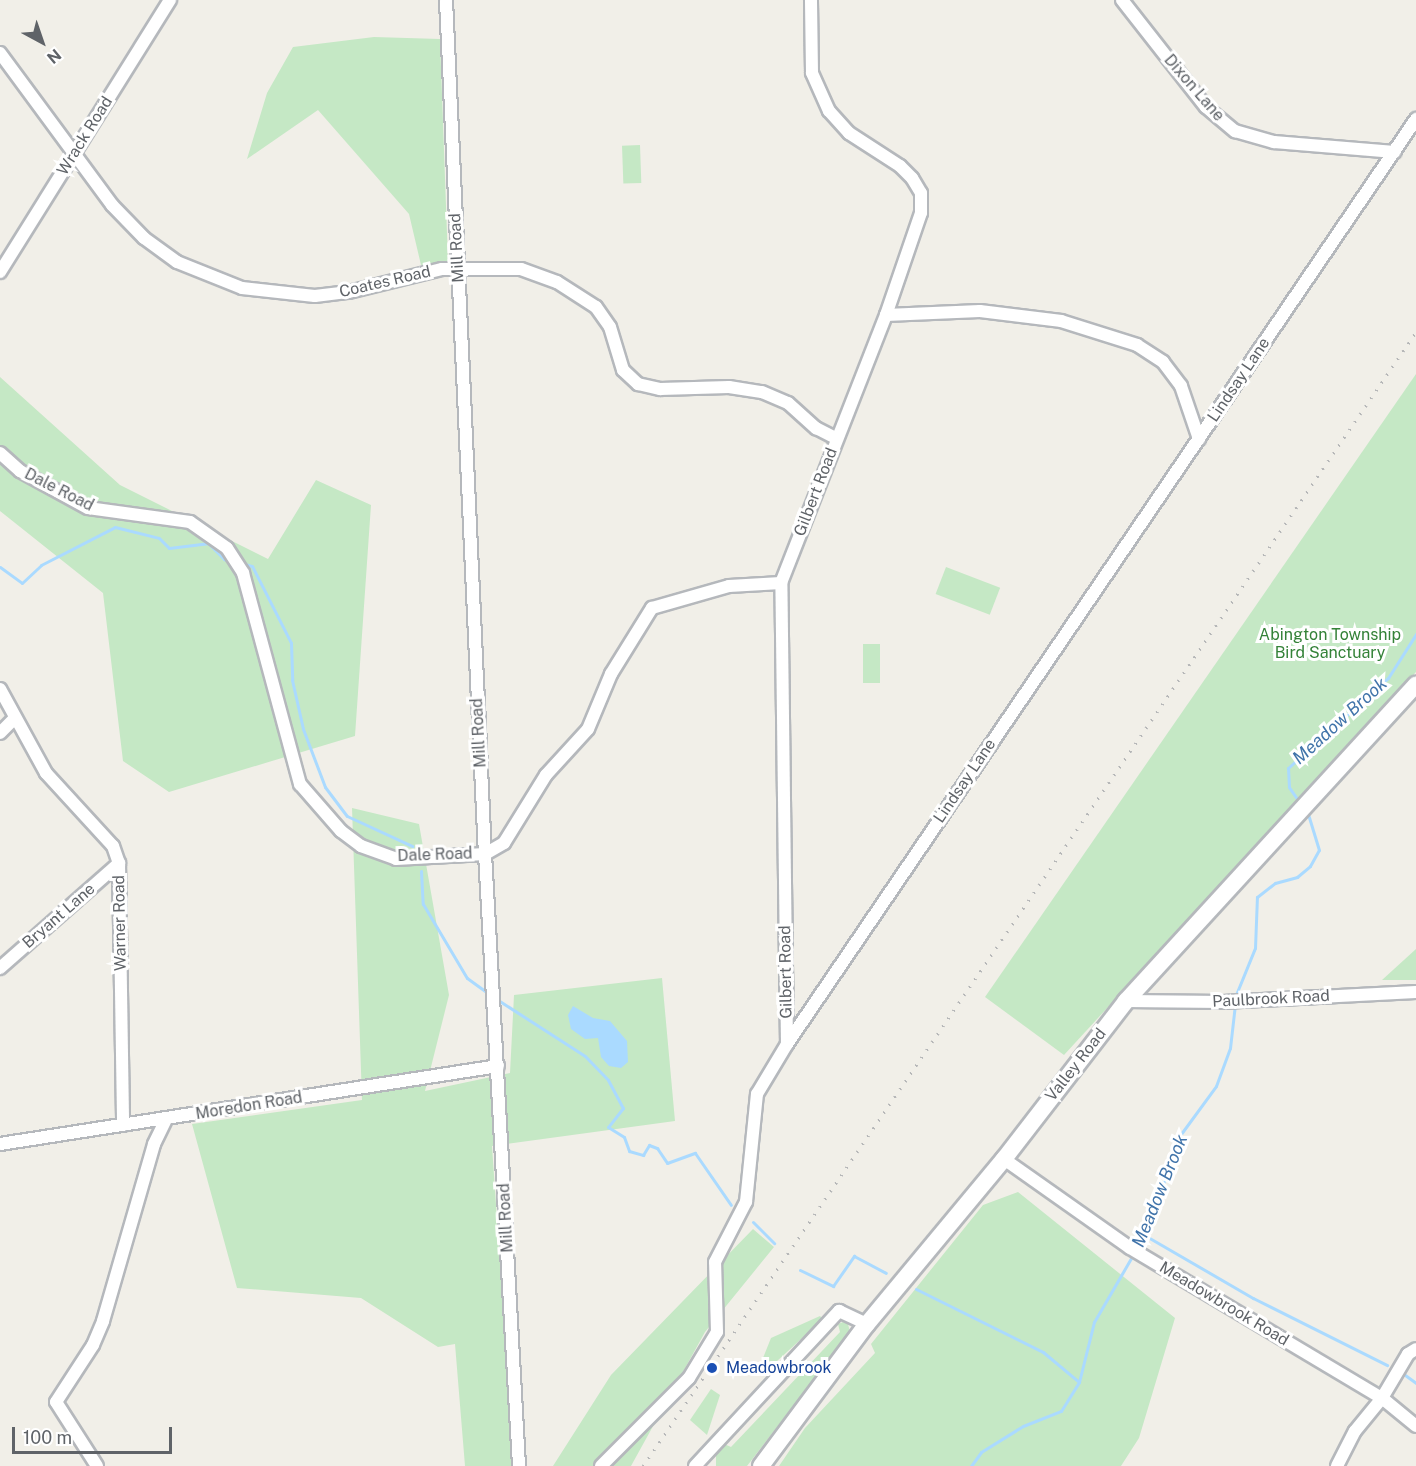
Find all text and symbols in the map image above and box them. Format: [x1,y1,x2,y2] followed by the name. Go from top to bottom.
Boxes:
[12,12,72,72] north arrow
[43,45,65,67] text: N
[1160,51,1228,125] street label: Dixon Lane
[53,93,117,179] street label: Wrack Road
[446,213,468,283] street label: Mill Road
[337,262,433,302] street label: Coates Road
[1204,334,1274,426] street label: Lindsay Lane
[790,445,842,539] street label: Gilbert Road
[21,464,97,516] street label: Dale Road
[1259,625,1401,663] park label: Abington Township Bird Sanctuary
[1288,673,1392,769] water label: Meadow Brook
[468,698,490,768] street label: Mill Road
[930,735,1000,827] street label: Lindsay Lane
[397,844,473,866] street label: Dale Road
[110,875,130,971] street label: Warner Road
[19,879,99,953] street label: Bryant Lane
[776,925,796,1019] street label: Gilbert Road
[1212,986,1330,1012] street label: Paulbrook Road
[1042,1025,1110,1105] street label: Valley Road
[194,1088,304,1124] street label: Moredon Road
[1128,1131,1192,1251] water label: Meadow Brook
[495,1183,517,1253] street label: Mill Road
[1156,1258,1292,1350] street label: Meadowbrook Road
[726,1358,832,1378] place label: Meadowbrook
[703,1359,721,1377] marker: Meadowbrook
[15,1415,176,1453] scale bar
[23,1427,72,1448] text: 100 m

